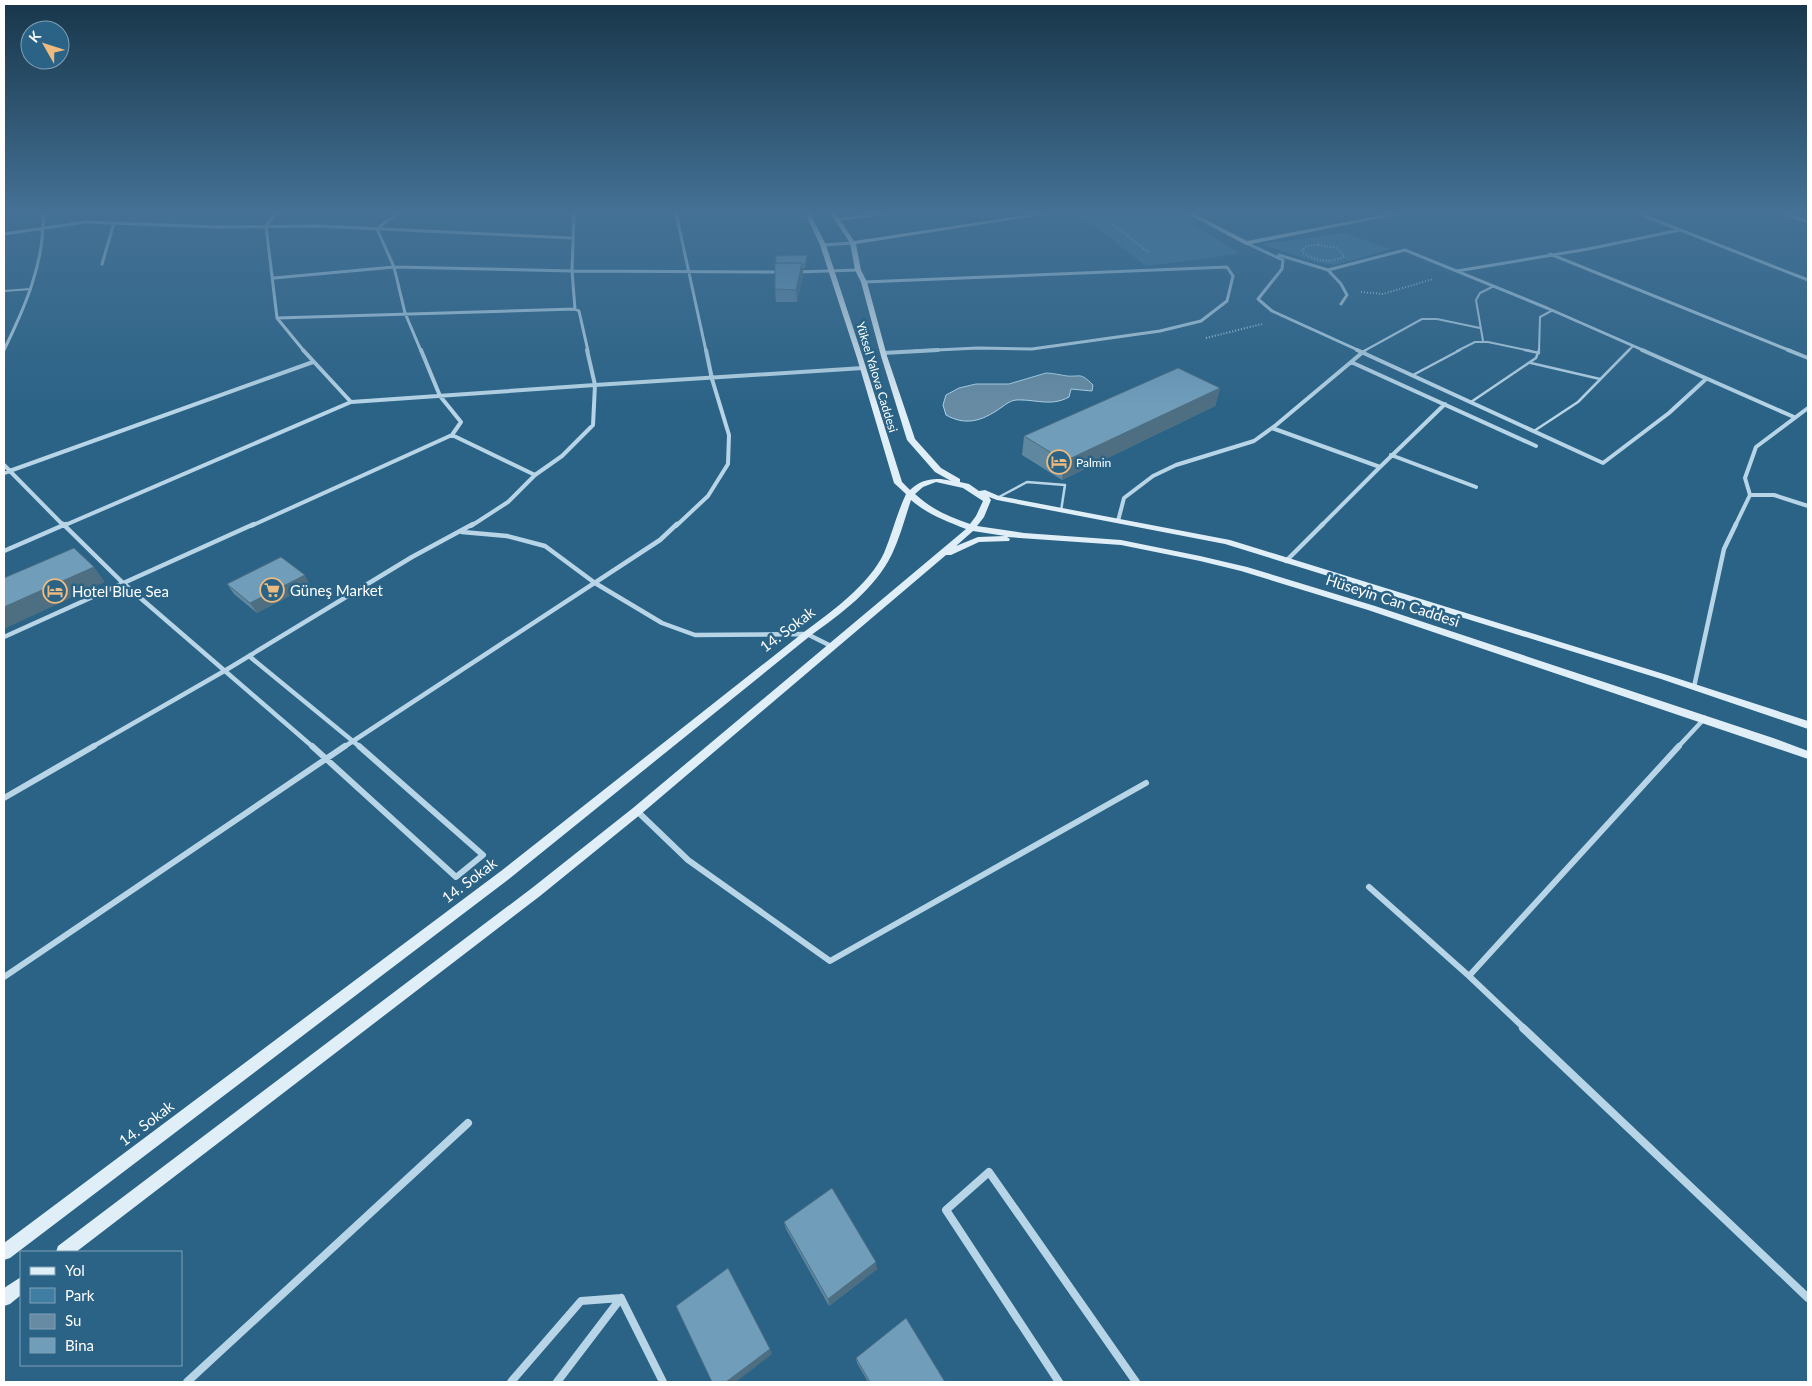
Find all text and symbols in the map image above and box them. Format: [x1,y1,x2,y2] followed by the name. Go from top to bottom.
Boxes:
[20,20,70,70] north arrow
[25,27,44,46] text: K
[853,320,901,434] street label: Yüksel Yalova Caddesi
[1046,449,1072,475] hotel icon: Palmin
[1076,455,1111,470] place label: Palmin
[1324,570,1462,630] street label: Hüseyin Can Caddesi
[259,577,285,603] supermarket icon: Güneş Market
[42,578,68,604] hotel icon: Hotel Blue Sea
[290,581,383,599] place label: Güneş Market
[72,582,169,600] place label: Hotel Blue Sea
[756,602,818,655] street label: 14. Sokak
[438,853,500,906] street label: 14. Sokak
[115,1096,177,1149] street label: 14. Sokak
[20,1251,182,1366] legend
[65,1261,85,1279] text: Yol
[65,1286,95,1304] text: Park
[65,1311,81,1329] text: Su
[65,1336,94,1354] text: Bina

